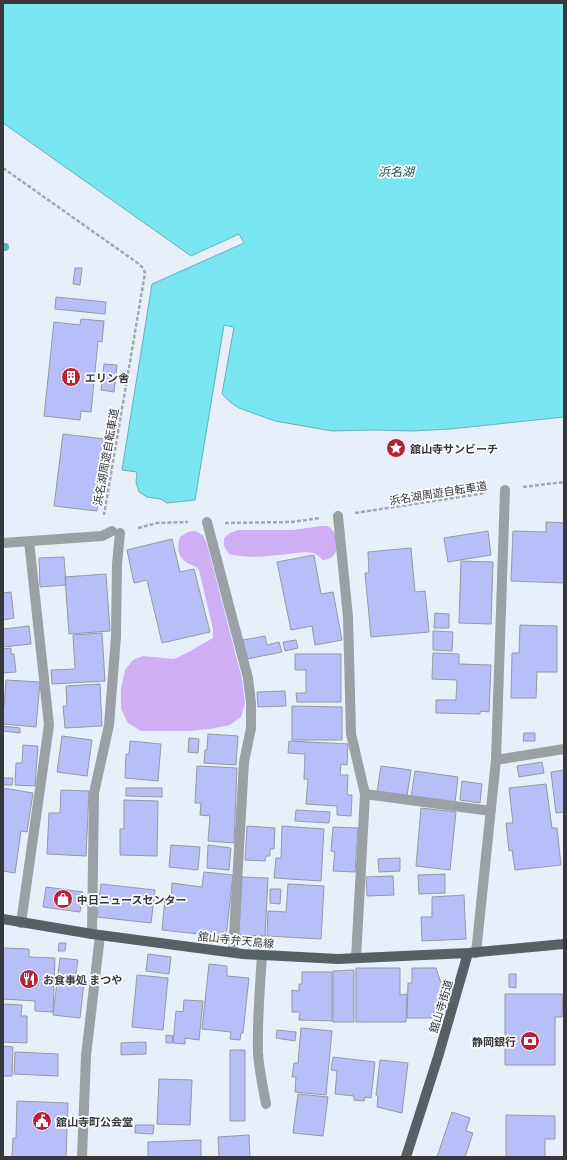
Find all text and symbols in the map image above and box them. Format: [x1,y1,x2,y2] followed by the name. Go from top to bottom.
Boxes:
[378,162,416,180] water label: 浜名湖
[60,366,82,388] building icon: エリン舎
[85,369,130,385] place label: エリン舎
[89,407,121,507] street label: 浜名湖周遊自転車道
[385,437,407,459] place icon: 舘山寺サンビーチ
[410,440,498,456] place label: 舘山寺サンビーチ
[388,476,488,508] street label: 浜名湖周遊自転車道
[52,888,74,910] shop icon: 中日ニュースセンター
[77,891,186,907] place label: 中日ニュースセンター
[197,927,275,951] street label: 舘山寺弁天島線
[18,968,40,990] restaurant icon: お食事処 まつや
[43,971,122,987] place label: お食事処 まつや
[424,977,456,1035] street label: 舘山寺街道
[519,1030,541,1052] bank icon: 静岡銀行
[472,1033,516,1049] place label: 静岡銀行
[31,1110,53,1132] public building icon: 舘山寺町公会堂
[56,1113,133,1129] place label: 舘山寺町公会堂

